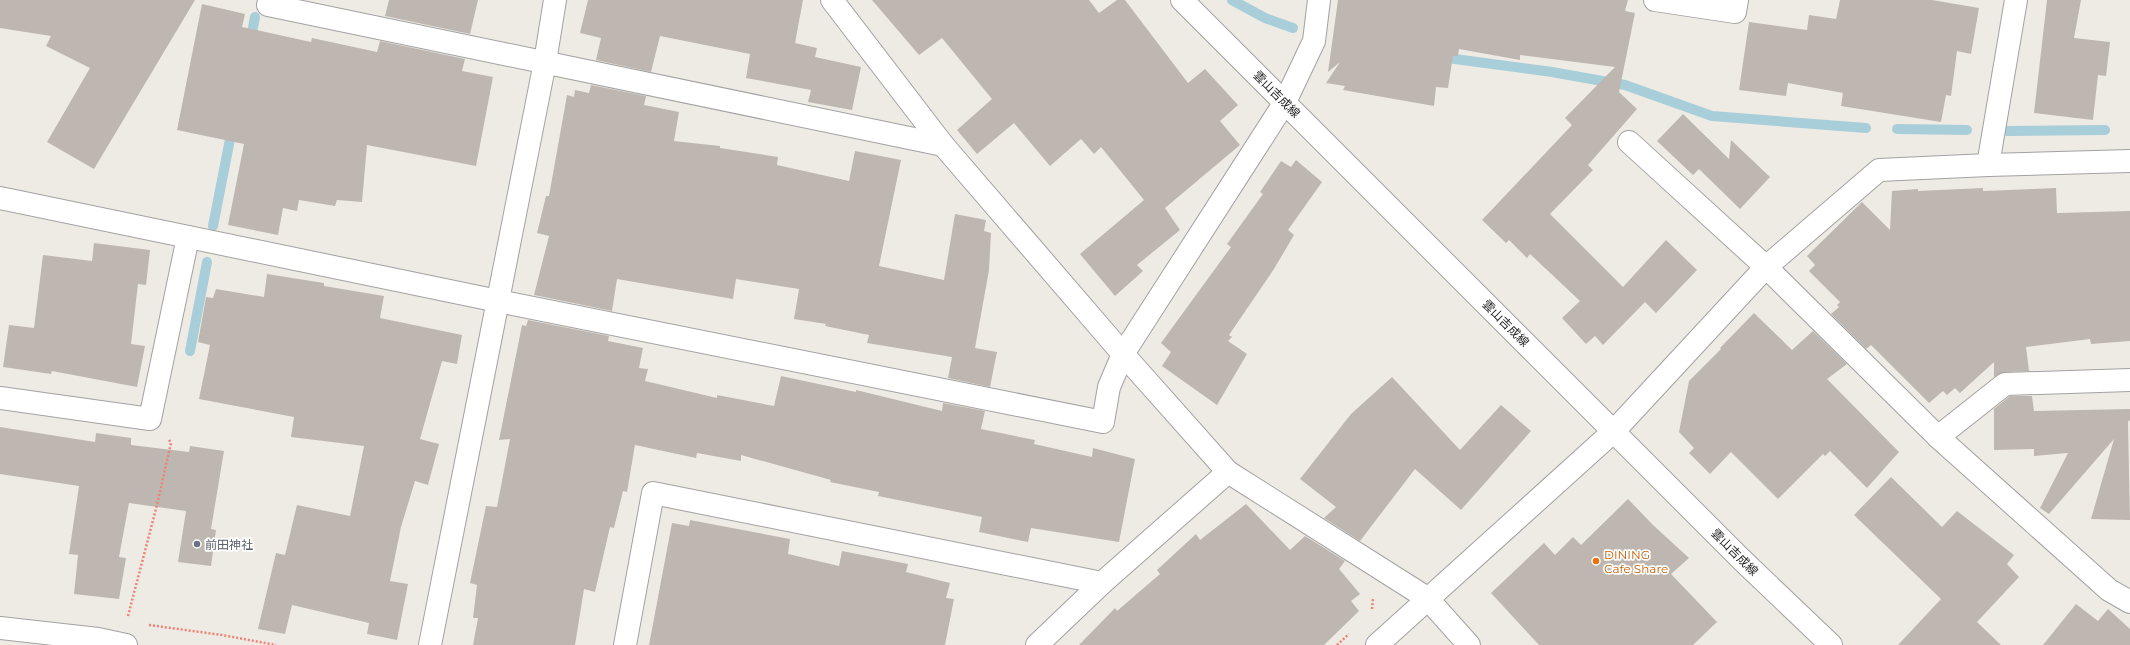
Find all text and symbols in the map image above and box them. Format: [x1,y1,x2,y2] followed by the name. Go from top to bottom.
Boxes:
[1250,67,1304,121] street label: 雲山吉成線
[1479,296,1533,350] street label: 雲山吉成線
[1708,525,1762,579] street label: 雲山吉成線
[205,537,253,552] place label: 前田神社
[192,539,202,549] marker: 前田神社
[1604,547,1668,576] place label: DINING Cafe Share
[1591,556,1601,566] marker: DINING Cafe Share

